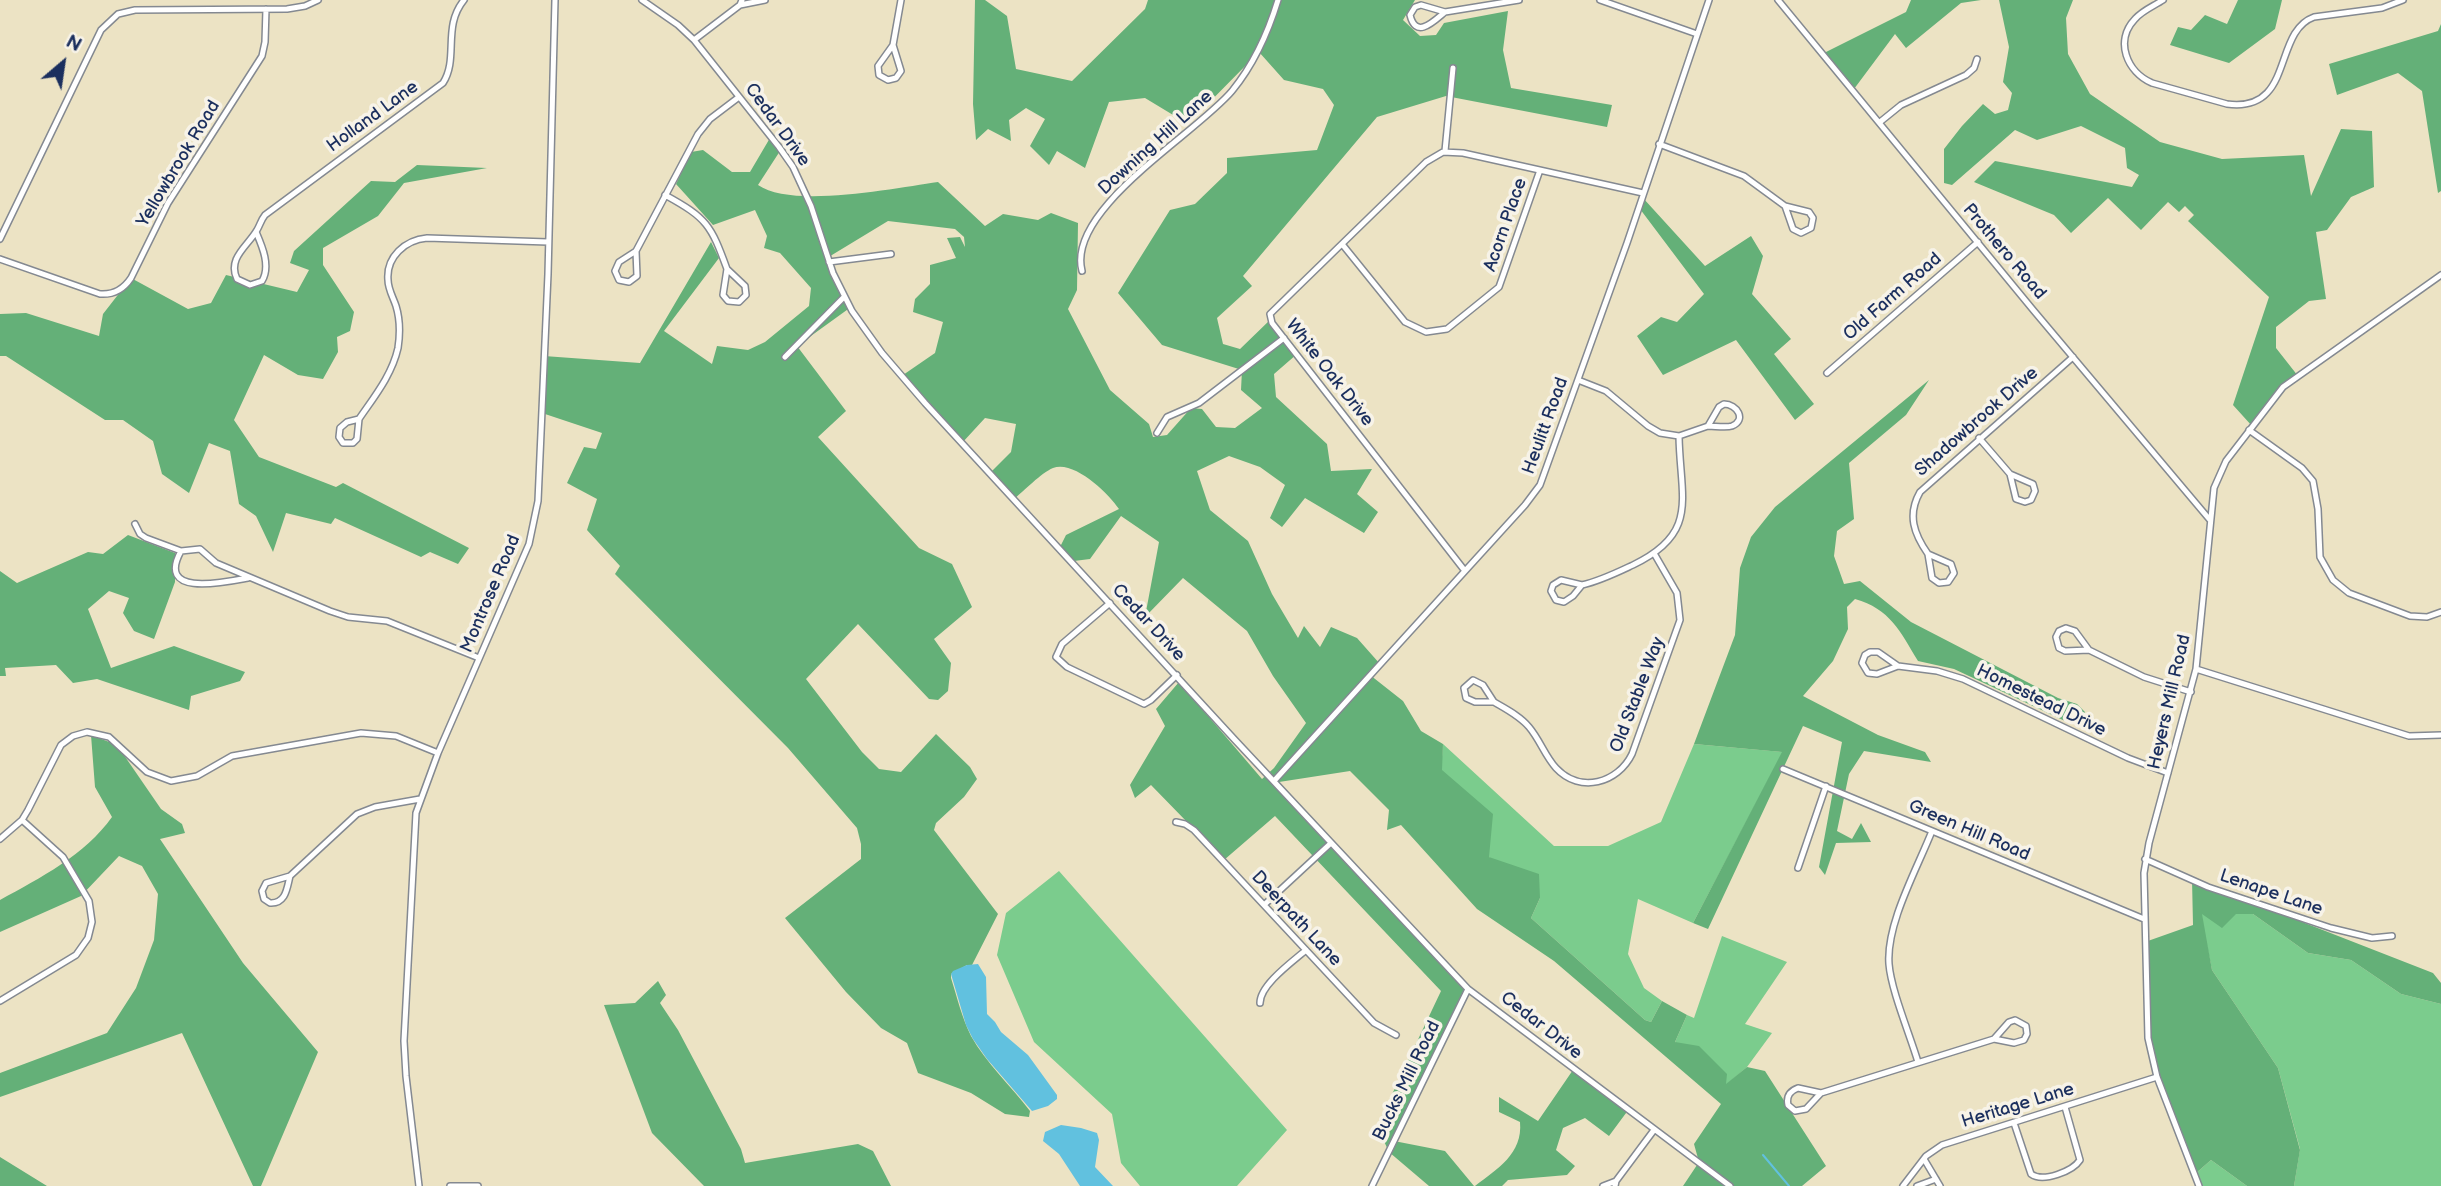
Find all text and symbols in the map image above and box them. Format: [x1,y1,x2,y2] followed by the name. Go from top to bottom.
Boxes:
[28,28,98,98] north arrow
[62,31,85,58] text: N
[323,77,423,157] street label: Holland Lane
[740,79,814,171] street label: Cedar Drive
[1095,86,1217,200] street label: Downing Hill Lane
[133,97,225,231] street label: Yellowbrook Road
[1480,175,1532,275] street label: Acorn Place
[1958,200,2050,304] street label: Prothero Road
[1840,249,1946,345] street label: Old Farm Road
[1280,315,1378,431] street label: White Oak Drive
[1911,363,2043,481] street label: Shadowbrook Drive
[1518,375,1574,477] street label: Heulitt Road
[456,532,526,656] street label: Montrose Road
[1107,580,1189,666] street label: Cedar Drive
[2144,632,2196,772] street label: Heyers Mill Road
[1606,634,1670,756] street label: Old Stable Way
[1973,660,2109,742] street label: Homestead Drive
[1905,796,2033,866] street label: Green Hill Road
[2217,865,2325,921] street label: Lenape Lane
[1246,867,1346,971] street label: Deerpath Lane
[1496,987,1586,1065] street label: Cedar Drive
[1369,1018,1445,1144] street label: Bucks Mill Road
[1959,1079,2077,1133] street label: Heritage Lane

